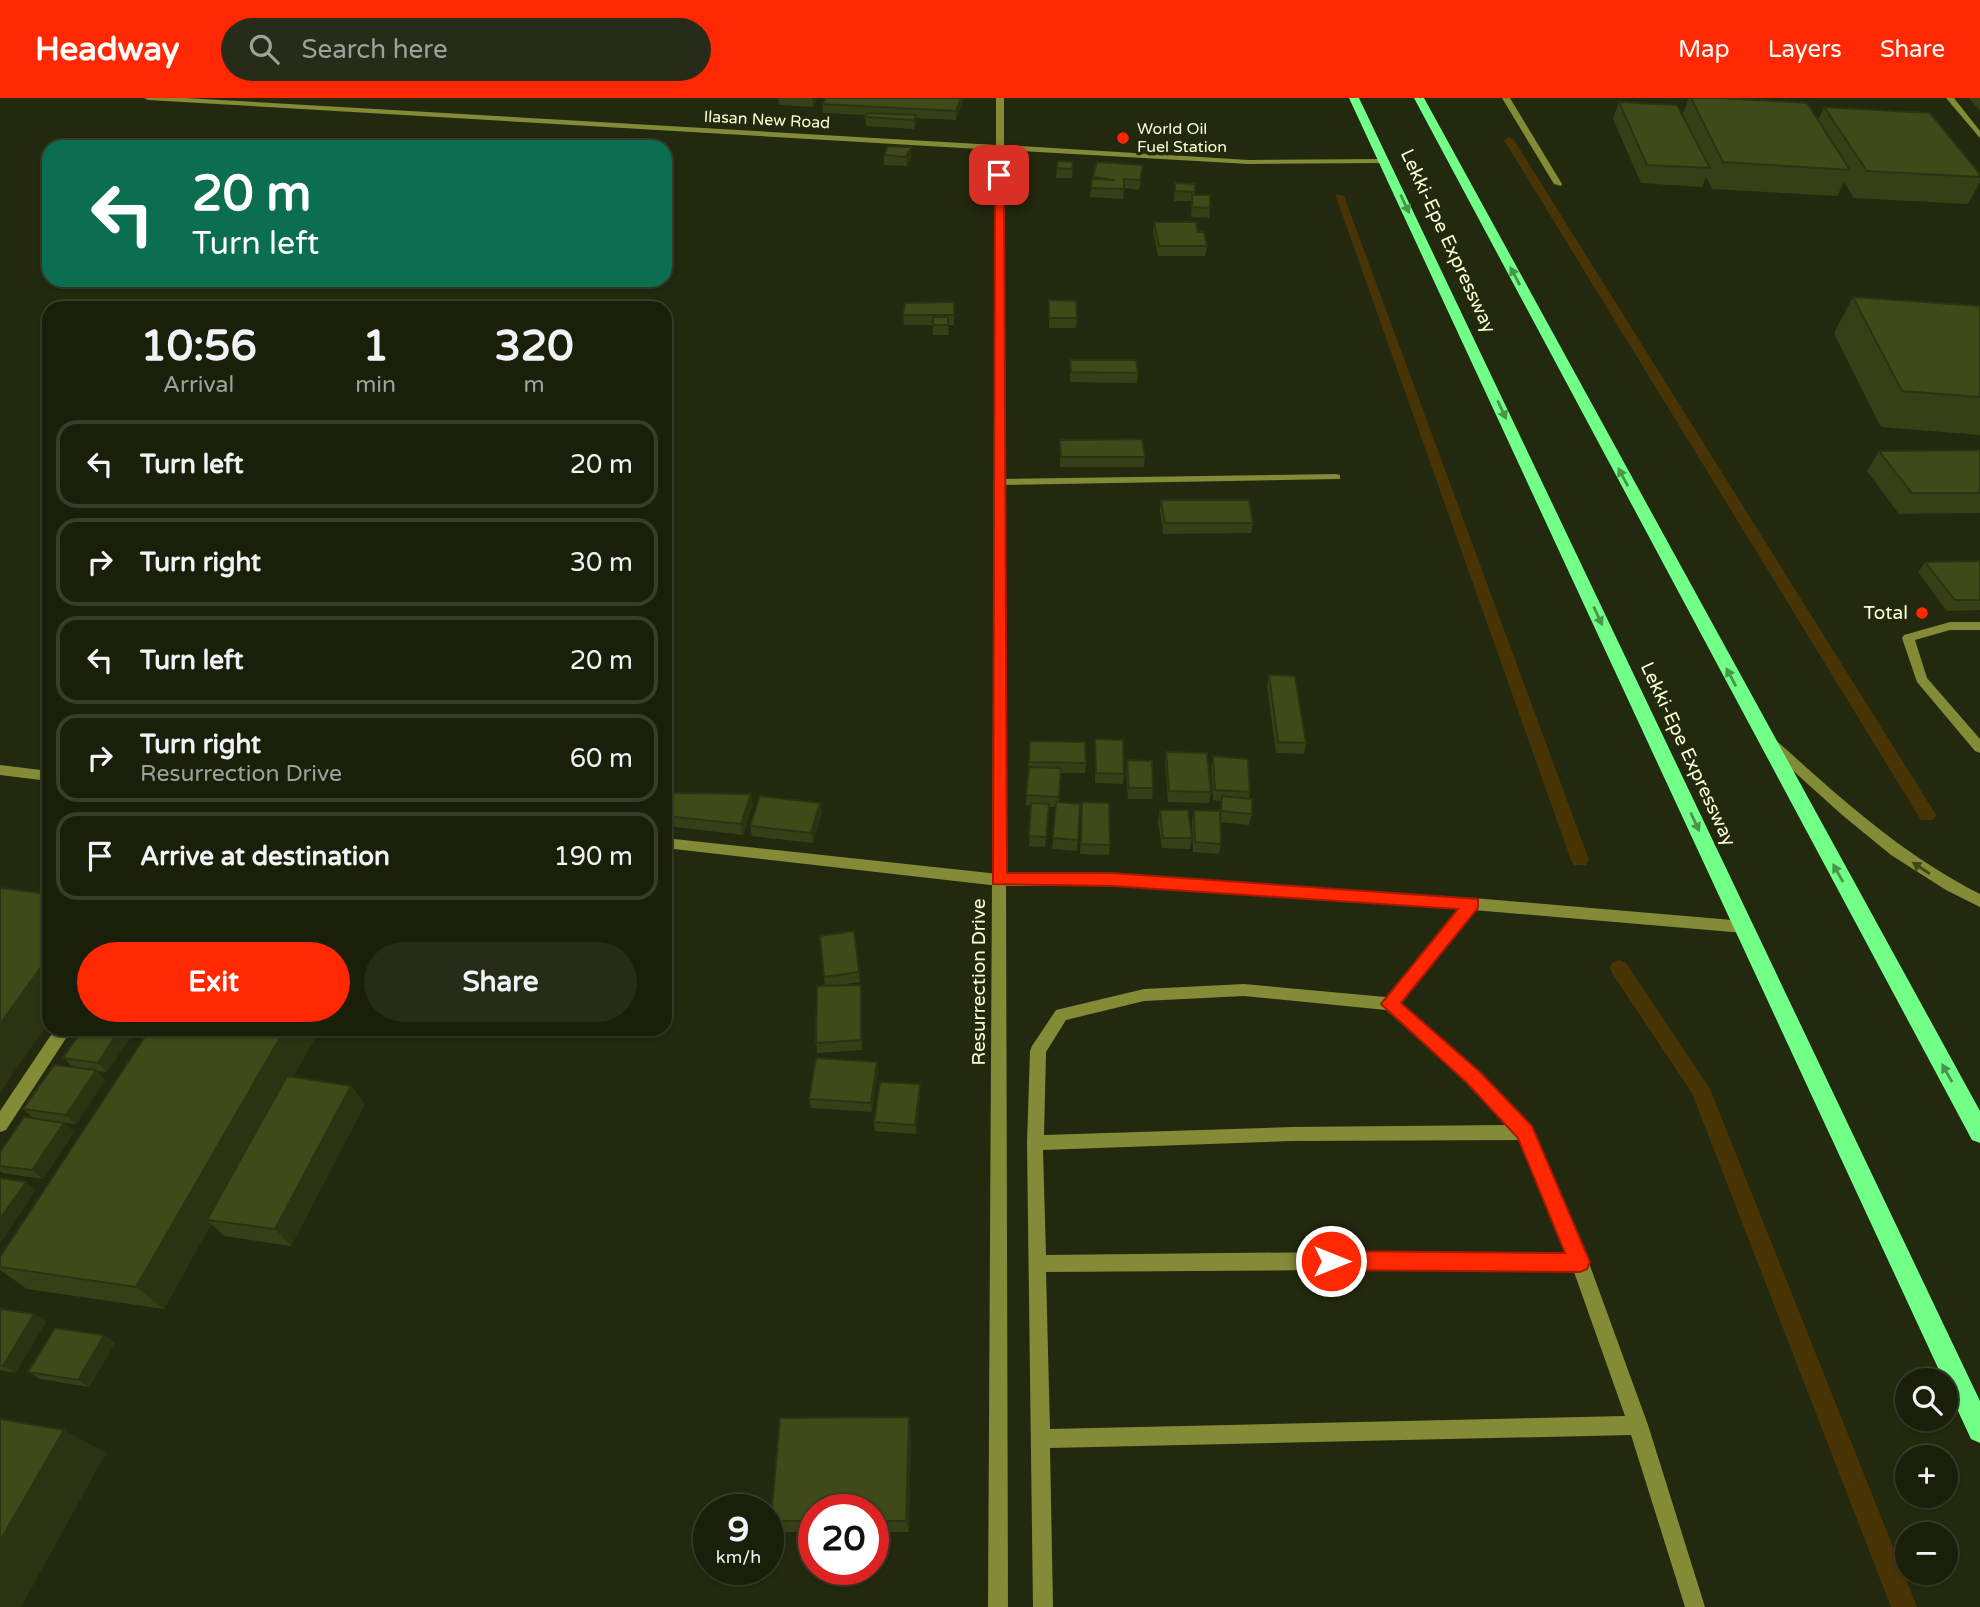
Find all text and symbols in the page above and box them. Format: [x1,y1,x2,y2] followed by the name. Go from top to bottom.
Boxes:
[221,18,711,81] search box
[35,30,179,69] text: Headway
[245,30,283,68] icon: search
[301,34,448,65] text: Search here
[1678,35,1730,64] text: Map
[1768,35,1842,64] text: Layers
[1880,35,1945,64] text: Share
[703,107,831,133] street label: Ilasan New Road
[1137,119,1227,157] place label: World Oil Fuel Station
[1115,130,1131,146] marker: World Oil Fuel Station
[969,145,1029,205] pin
[1396,145,1500,337] street label: Lekki-Epe Expressway
[980,156,1018,194] icon: arrive
[192,165,311,224] text: 20 m
[77,168,168,259] icon: left
[1399,194,1411,214] one-way arrow
[192,225,319,263] text: Turn left
[1509,267,1521,286] one-way arrow
[140,321,257,372] text: 10:56
[362,321,389,372] text: 1
[494,321,574,372] text: 320
[163,371,234,399] text: Arrival
[355,371,396,399] text: min
[523,371,545,399] text: m
[1496,400,1507,420] one-way arrow
[81,445,119,483] icon: left
[140,449,243,480] text: Turn left
[570,449,633,480] text: 20 m
[1617,467,1629,486] one-way arrow
[81,543,119,581] icon: right
[140,547,261,578] text: Turn right
[570,547,633,578] text: 30 m
[1864,602,1908,624] place label: Total
[1914,605,1930,621] marker: Total
[1592,606,1604,626] one-way arrow
[81,641,119,679] icon: left
[140,645,243,676] text: Turn left
[570,645,633,676] text: 20 m
[1636,658,1740,850] street label: Lekki-Epe Expressway
[1725,667,1737,687] one-way arrow
[140,729,261,760] text: Turn right
[81,739,119,777] icon: right
[570,743,633,774] text: 60 m
[140,760,342,788] text: Resurrection Drive
[1689,812,1701,832] one-way arrow
[81,837,119,875] icon: arrive
[140,841,390,872] text: Arrive at destination
[553,841,633,872] text: 190 m
[1911,861,1931,874] one-way arrow
[1832,864,1844,883] one-way arrow
[968,899,990,1065] street label: Resurrection Drive
[77,942,350,1022] button: Exit
[364,942,637,1022] button: Share
[1941,1063,1953,1083] one-way arrow
[1294,1224,1368,1298] position arrow
[1895,1368,1958,1585] map controls
[1895,1368,1958,1431] button: search
[1895,1445,1958,1508] button: +
[798,1494,889,1585] speed limit sign: 20
[728,1509,749,1551] text: 9
[1895,1522,1958,1585] button: −
[716,1546,761,1568] text: km/h

